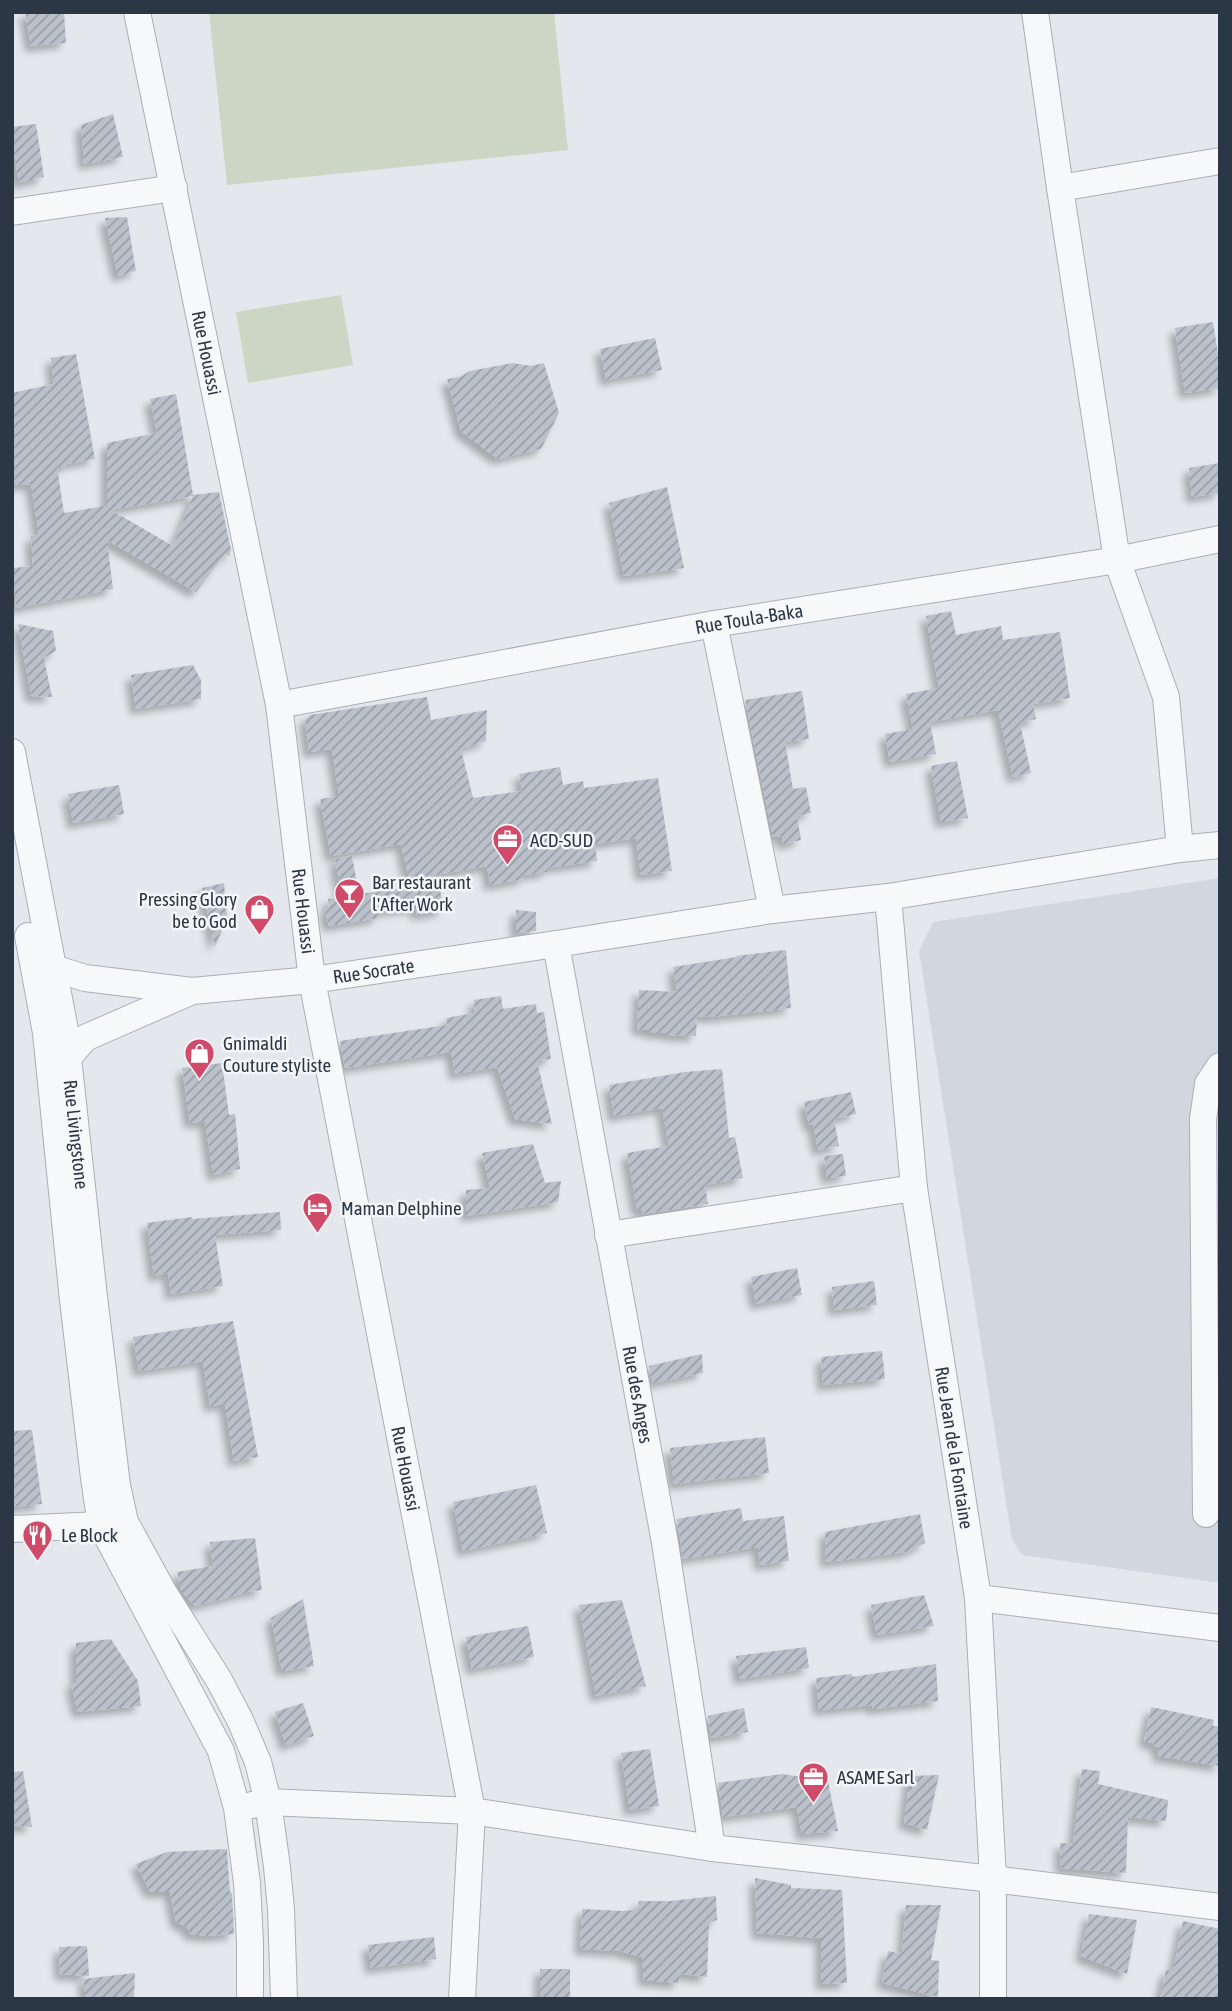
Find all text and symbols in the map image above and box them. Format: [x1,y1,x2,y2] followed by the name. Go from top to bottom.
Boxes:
[187,309,226,397] street label: Rue Houassi
[693,599,805,638] street label: Rue Toula-Baka
[490,823,524,867] office icon: ACD-SUD
[530,829,593,851] place label: ACD-SUD
[288,867,320,955] street label: Rue Houassi
[372,871,471,915] place label: Bar restaurant l'After Work
[332,876,366,920] bar icon: Bar restaurant l'After Work
[138,888,237,932] place label: Pressing Glory be to God
[243,893,277,937] shop icon: Pressing Glory be to God
[331,954,416,988] street label: Rue Socrate
[223,1032,331,1076] place label: Gnimaldi Couture styliste
[183,1037,217,1081] shop icon: Gnimaldi Couture styliste
[59,1078,93,1190] street label: Rue Livingstone
[301,1191,335,1235] hotel icon: Maman Delphine
[341,1197,462,1219] place label: Maman Delphine
[618,1344,658,1445] street label: Rue des Anges
[931,1365,978,1530] street label: Rue Jean de la Fontaine
[387,1424,425,1513] street label: Rue Houassi
[21,1518,55,1562] restaurant icon: Le Block
[61,1524,118,1546] place label: Le Block
[797,1760,831,1804] office icon: ASAME Sarl
[837,1766,914,1788] place label: ASAME Sarl

